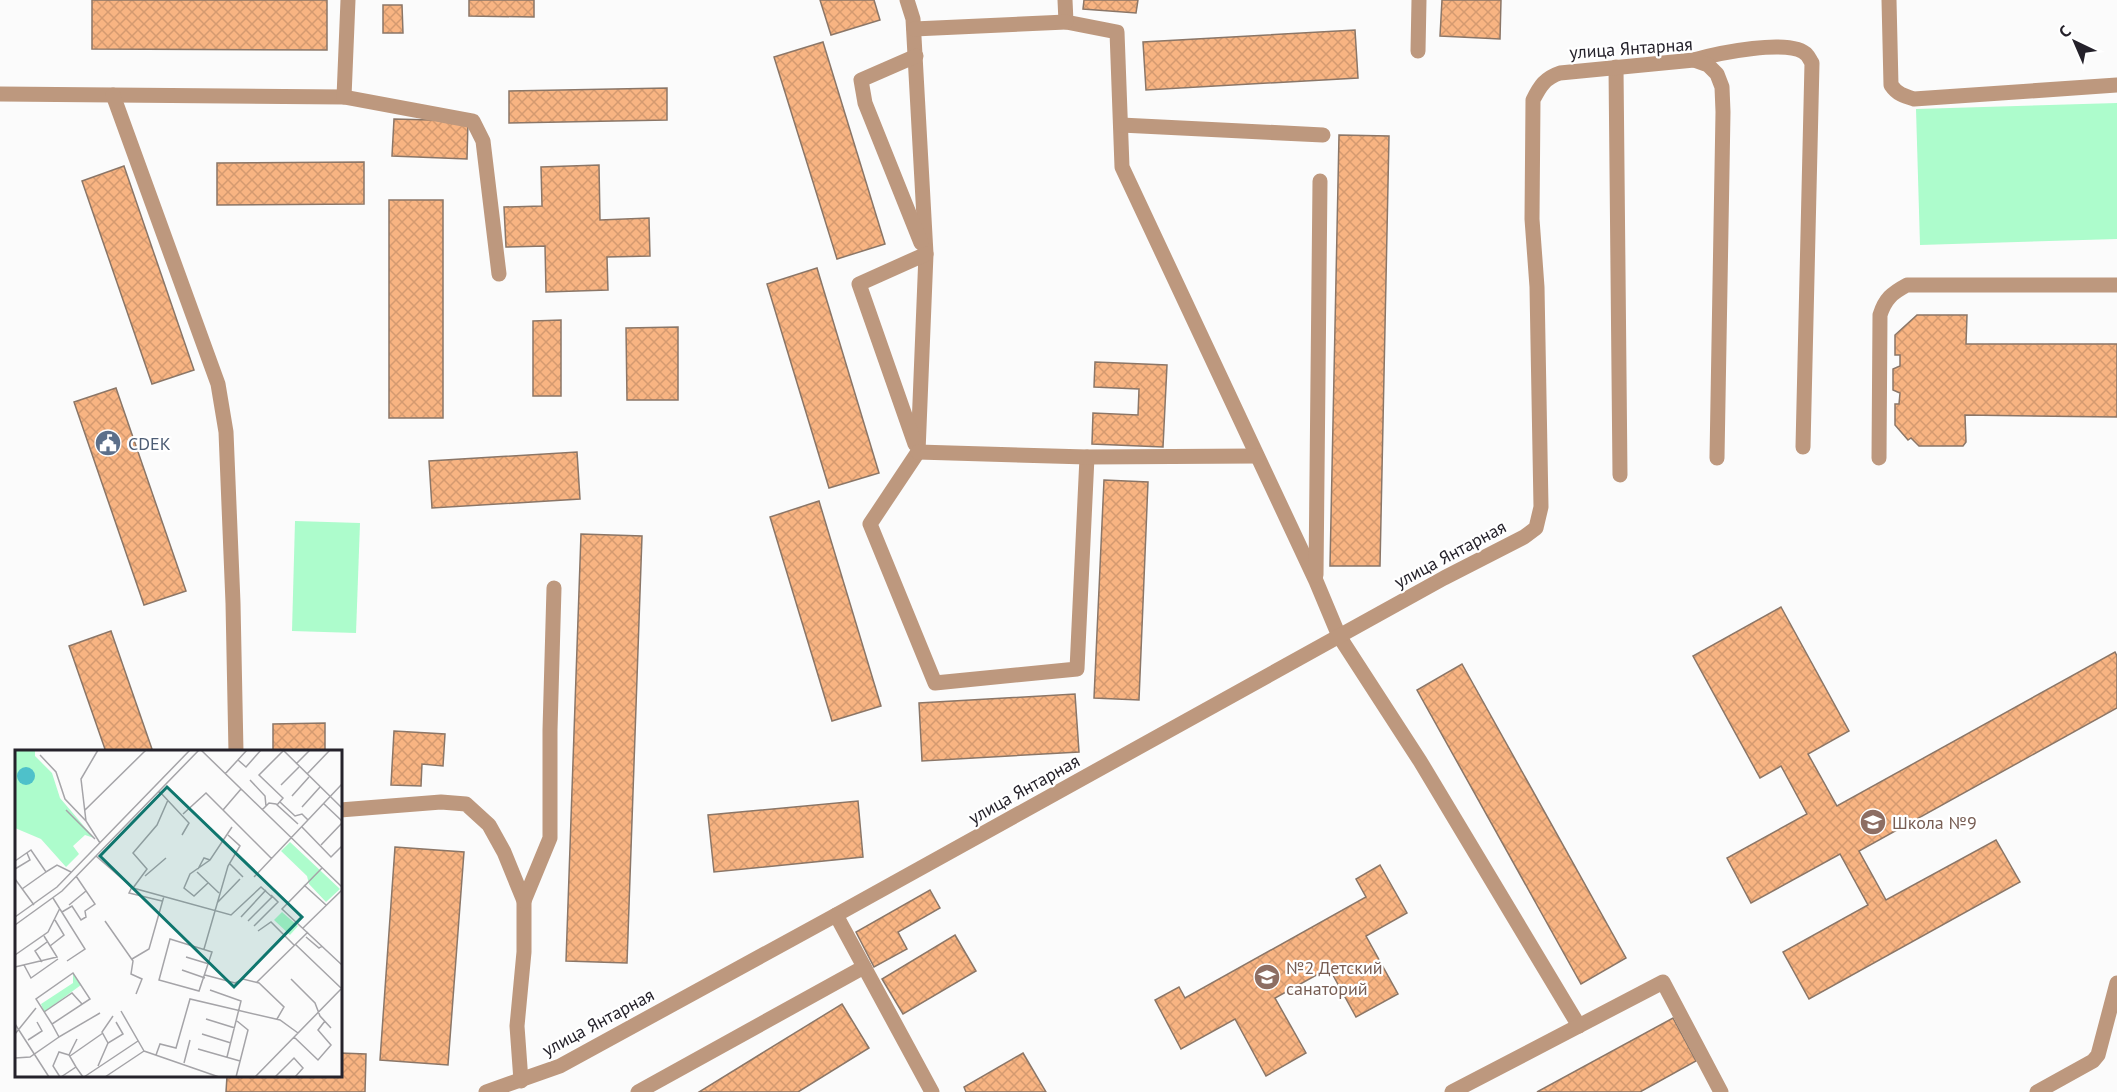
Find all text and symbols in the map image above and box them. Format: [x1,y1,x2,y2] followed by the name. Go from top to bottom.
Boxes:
[2045,12,2105,72] north arrow
[2054,21,2075,42] text: С
[1569,32,1693,64] street label: улица Янтарная
[93,428,123,458] public building icon: CDEK
[128,432,171,455] place label: CDEK
[1390,515,1510,593] street label: улица Янтарная
[964,749,1084,829] street label: улица Янтарная
[15,750,342,1077] inset map
[1858,807,1888,837] school or university icon: Школа №9
[1892,811,1977,834] place label: Школа №9
[1286,956,1383,1000] place label: №2 Детский санаторий
[1252,962,1282,992] school or university icon: №2 Детский санаторий
[538,983,658,1061] street label: улица Янтарная

